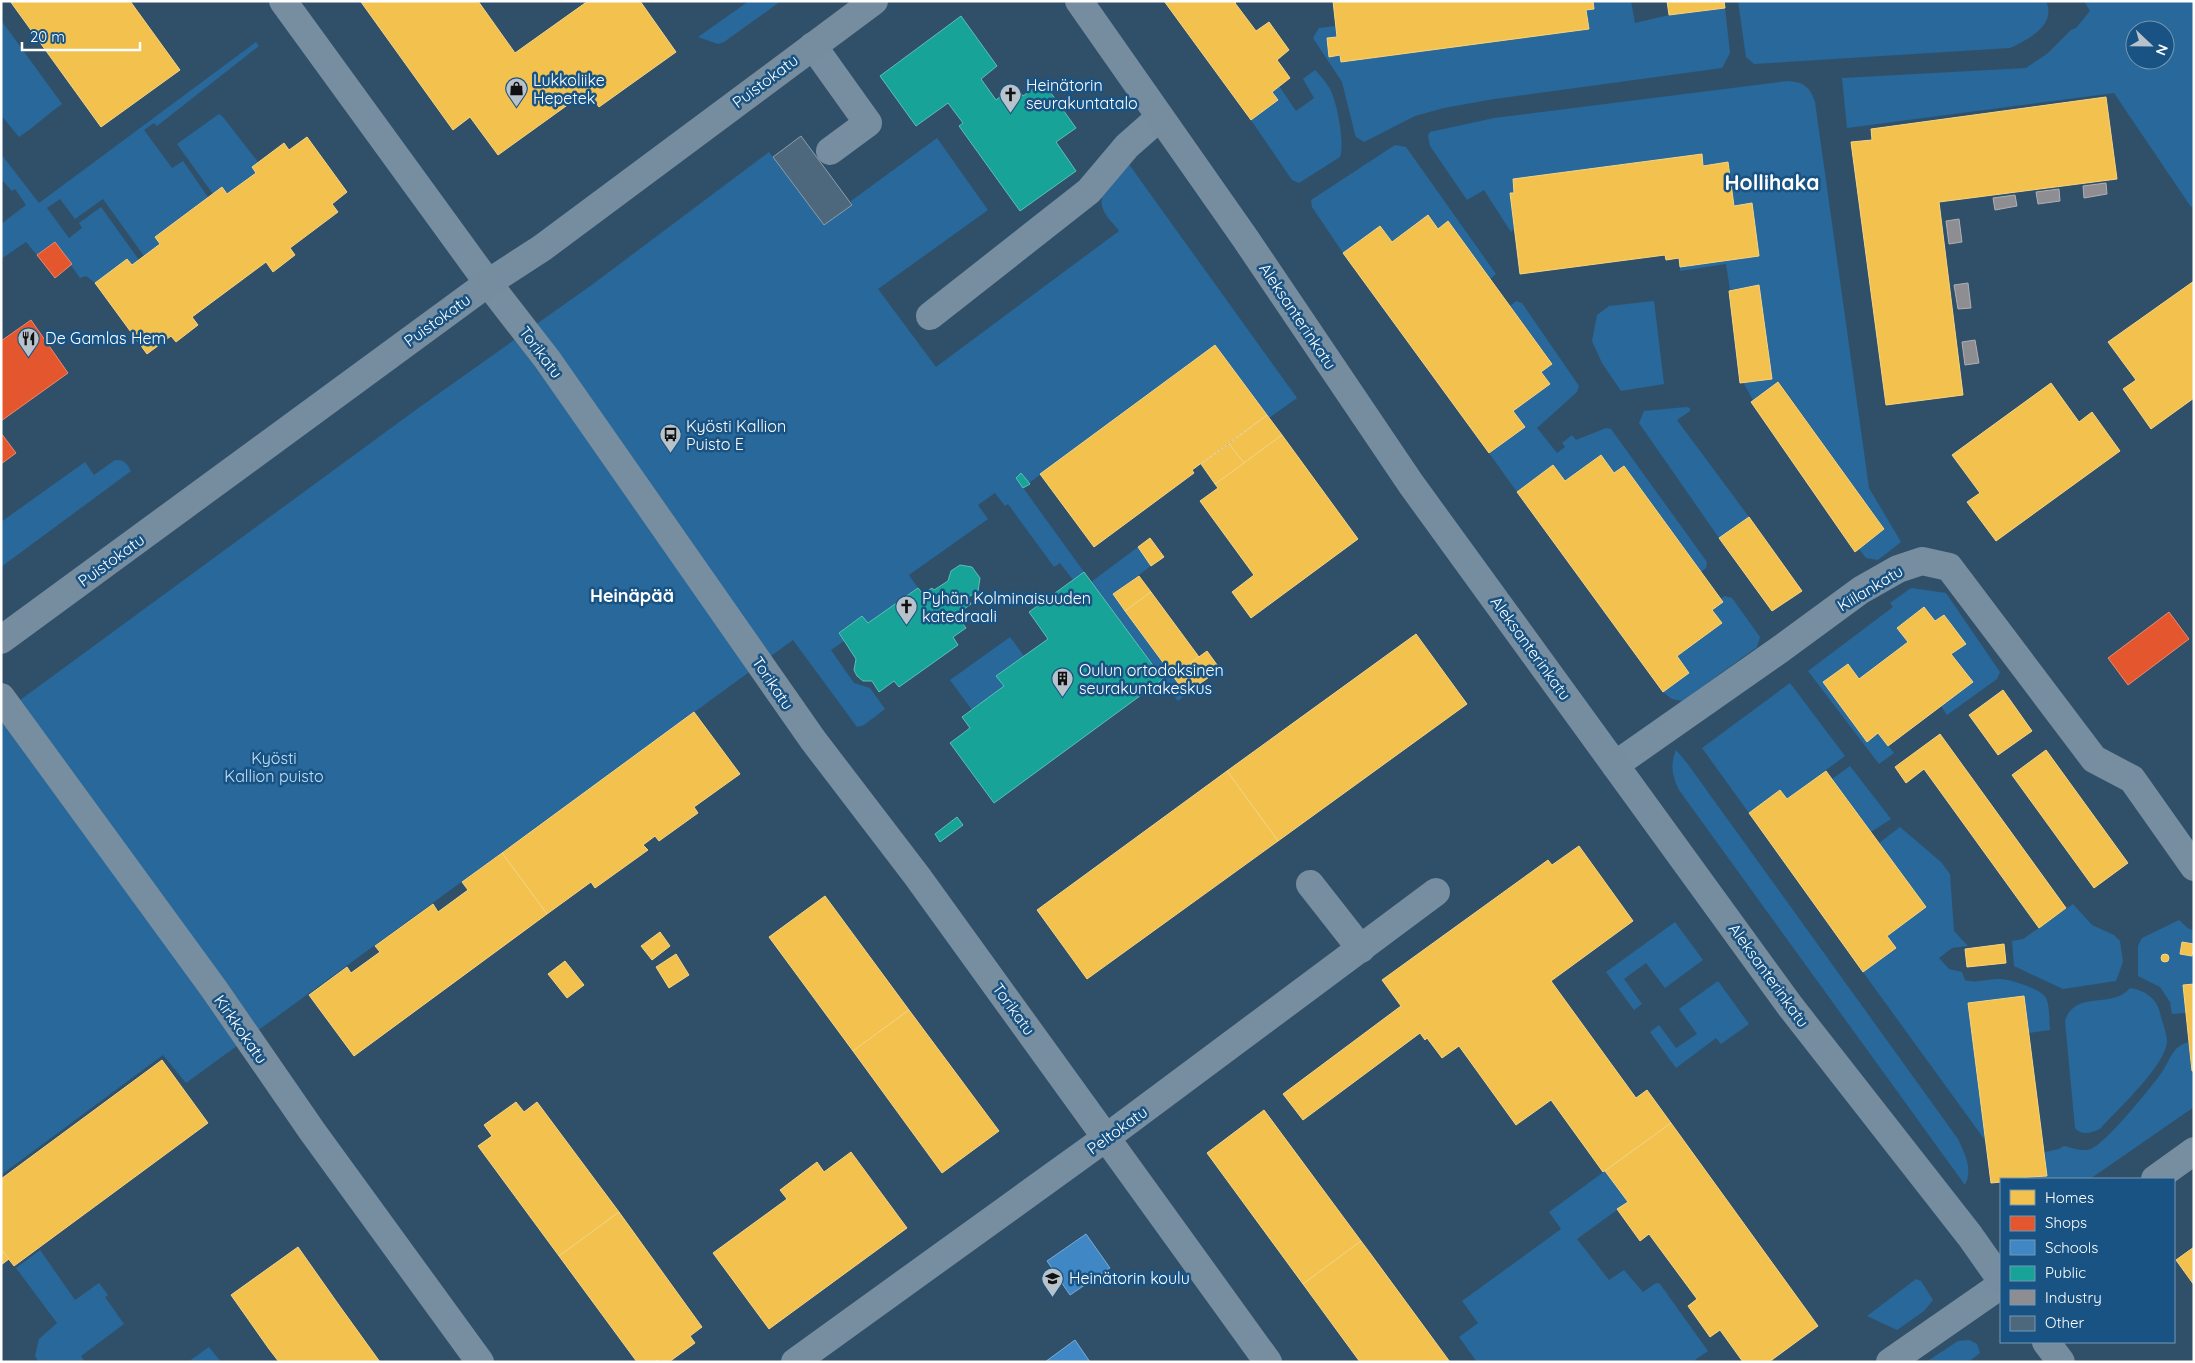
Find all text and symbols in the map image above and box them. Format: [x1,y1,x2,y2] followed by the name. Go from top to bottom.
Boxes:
[22,20,140,52] scale bar
[2125,20,2175,70] north arrow
[30,27,65,46] text: 20 m
[2152,42,2172,58] text: N
[728,50,802,112] street label: Puistokatu
[533,70,605,108] place label: Lukkoliike Hepetek
[1026,75,1138,113] place label: Heinätorin seurakuntatalo
[505,77,529,108] shop icon: Lukkoliike Hepetek
[998,82,1022,113] church icon: Heinätorin seurakuntatalo
[1724,169,1820,195] district label: Hollihaka
[1255,259,1341,373] street label: Aleksanterinkatu
[400,289,474,351] street label: Puistokatu
[515,322,567,382] street label: Torikatu
[17,326,41,357] restaurant icon: De Gamlas Hem
[45,328,166,348] place label: De Gamlas Hem
[686,416,786,454] place label: Kyösti Kallion Puisto E
[658,423,682,454] bus stop icon: Kyösti Kallion Puisto E
[74,529,148,591] street label: Puistokatu
[1834,561,1906,615] street label: Kiilankatu
[590,584,674,607] district label: Heinäpää
[922,588,1091,626] place label: Pyhän Kolminaisuuden katedraali
[1486,592,1576,704] street label: Aleksanterinkatu
[894,595,918,626] church icon: Pyhän Kolminaisuuden katedraali
[748,653,798,713] street label: Torikatu
[1079,660,1224,698] place label: Oulun ortodoksinen seurakuntakeskus
[1051,667,1075,698] building icon: Oulun ortodoksinen seurakuntakeskus
[224,748,324,786] park label: Kyösti Kallion puisto
[1724,919,1814,1031] street label: Aleksanterinkatu
[988,979,1040,1039] street label: Torikatu
[210,991,272,1067] street label: Kirkkokatu
[1083,1101,1151,1159] street label: Peltokatu
[2000,1178,2175,1343] legend
[2045,1188,2094,1207] text: Homes
[2045,1213,2087,1232] text: Shops
[2045,1238,2098,1257] text: Schools
[2045,1263,2086,1282] text: Public
[1041,1266,1065,1297] school or university icon: Heinätorin koulu
[1069,1268,1190,1288] place label: Heinätorin koulu
[2045,1288,2102,1307] text: Industry
[2045,1313,2085,1332] text: Other

